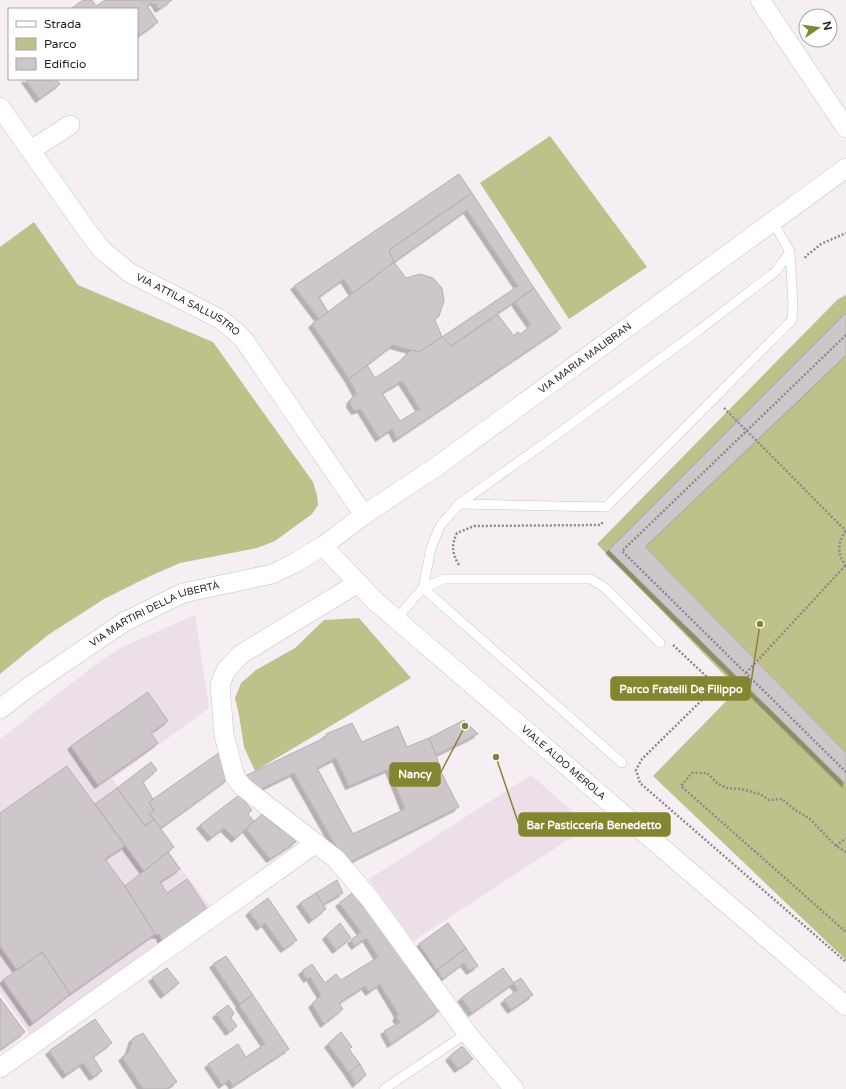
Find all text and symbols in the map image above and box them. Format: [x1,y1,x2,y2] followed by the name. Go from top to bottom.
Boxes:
[8,8,138,80] legend
[798,8,838,48] north arrow
[44,17,81,31] text: Strada
[820,20,835,32] text: N
[44,37,77,51] text: Parco
[44,57,86,71] text: Edificio
[134,271,242,338] street label: VIA ATTILA SALLUSTRO
[536,320,634,396] street label: VIA MARIA MALIBRAN
[88,579,221,649] street label: VIA MARTIRI DELLA LIBERTÀ
[611,677,750,700] callout: Parco Fratelli De Filippo
[619,683,743,697] text: Parco Fratelli De Filippo
[518,723,608,803] street label: VIALE ALDO MEROLA
[390,763,440,786] callout: Nancy
[398,768,432,782] text: Nancy
[519,813,670,836] callout: Bar Pasticceria Benedetto
[526,819,662,832] text: Bar Pasticceria Benedetto

